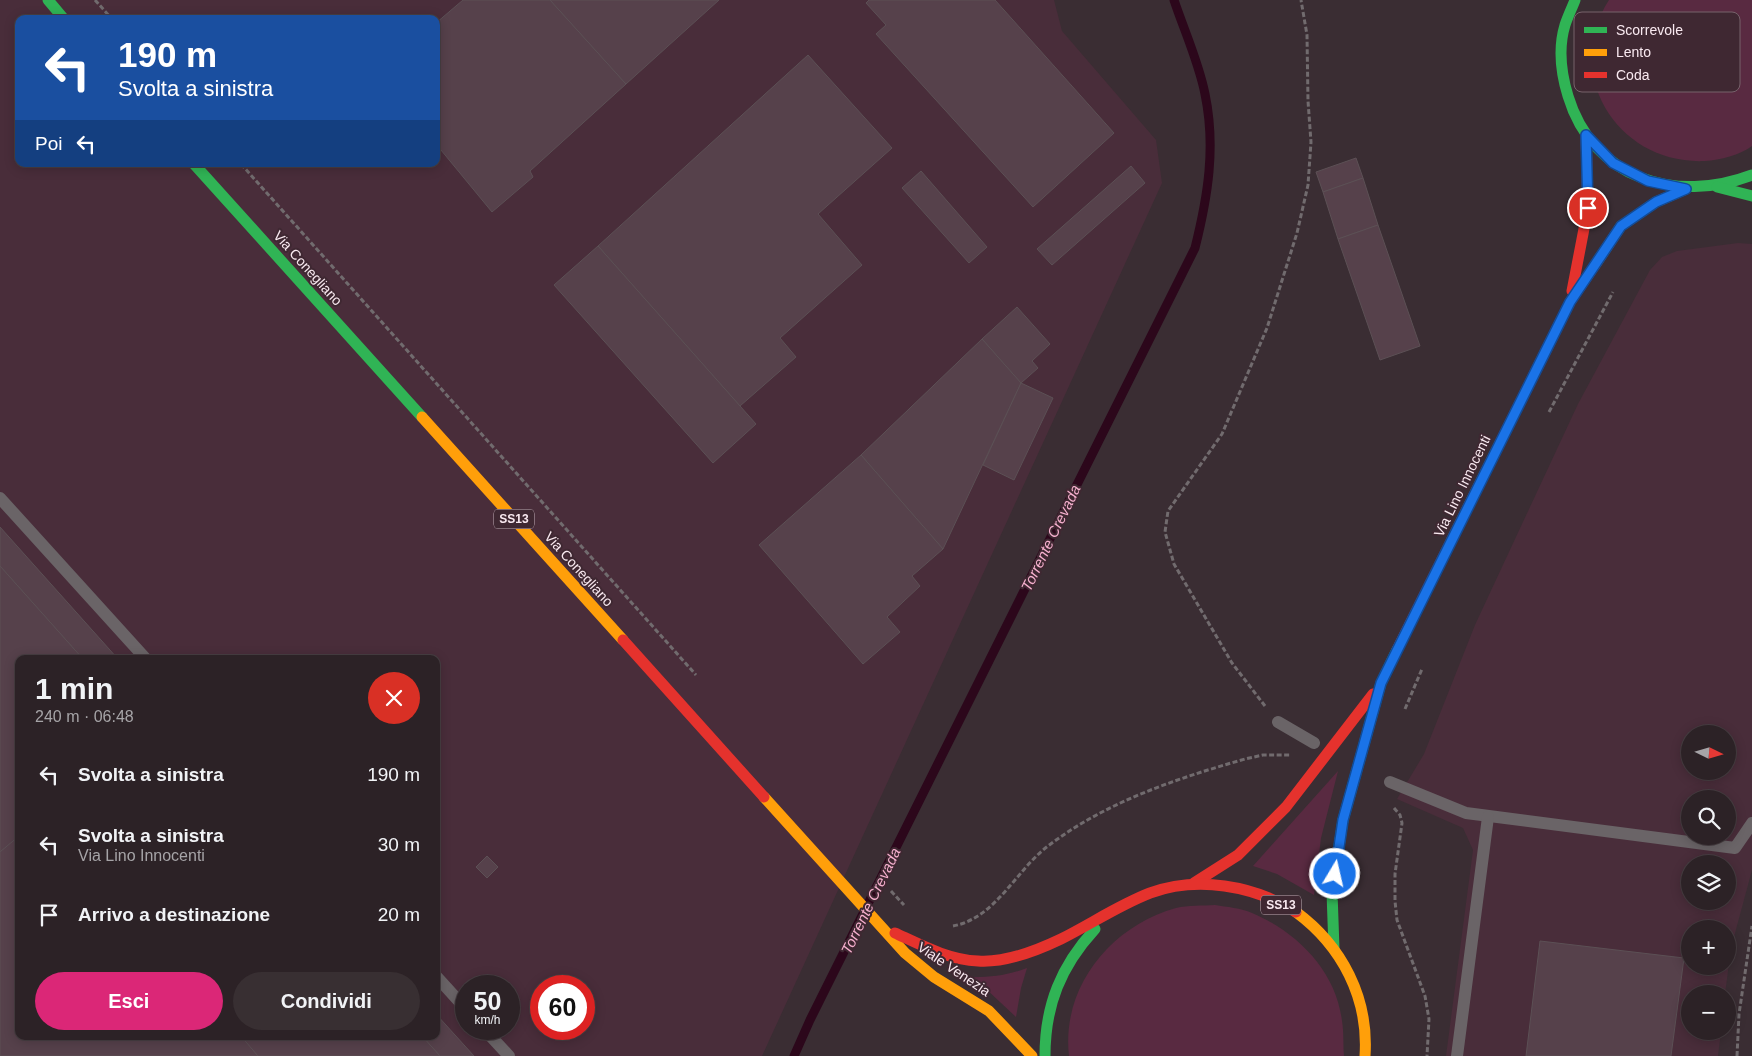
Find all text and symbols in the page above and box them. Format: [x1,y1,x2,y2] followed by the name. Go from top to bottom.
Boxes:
[1574,12,1740,92] legend
[1616,22,1683,38] text: Scorrevole
[35,35,100,100] icon: left
[118,35,217,74] text: 190 m
[1616,44,1651,60] text: Lento
[1616,67,1650,83] text: Coda
[118,76,273,101] text: Svolta a sinistra
[72,130,100,158] icon: left
[35,133,62,154] text: Poi
[1567,187,1609,229] pin
[1574,194,1602,222] icon: arrive
[270,227,346,309] street label: Via Conegliano
[1430,433,1494,539] street label: Via Lino Innocenti
[1017,482,1084,594] water label: Torrente Crevada
[494,509,534,528] road number: SS13
[541,528,617,610] street label: Via Conegliano
[35,672,113,705] text: 1 min
[368,672,420,724] button: close
[35,708,134,725] text: 240 m · 06:48
[1681,725,1736,780] north arrow
[1681,725,1736,1040] map controls
[35,761,63,789] icon: left
[78,764,224,785] text: Svolta a sinistra
[367,764,420,785] text: 190 m
[1681,790,1736,845] button: search
[78,825,224,846] text: Svolta a sinistra
[35,831,63,859] icon: left
[378,834,420,855] text: 30 m
[837,845,904,957] water label: Torrente Crevada
[78,847,205,864] text: Via Lino Innocenti
[1308,847,1360,899] position arrow
[1681,855,1736,910] button: layers
[1261,896,1301,914] road number: SS13
[35,901,63,929] icon: arrive
[78,904,270,925] text: Arrivo a destinazione
[378,904,420,925] text: 20 m
[1681,920,1736,975] button: +
[914,939,994,999] street label: Viale Venezia
[35,972,223,1030] button: Esci
[233,972,420,1030] button: Condividi
[530,975,595,1040] speed limit sign: 60
[1681,985,1736,1040] button: −
[474,987,501,1015] text: 50
[474,1013,501,1027] text: km/h

